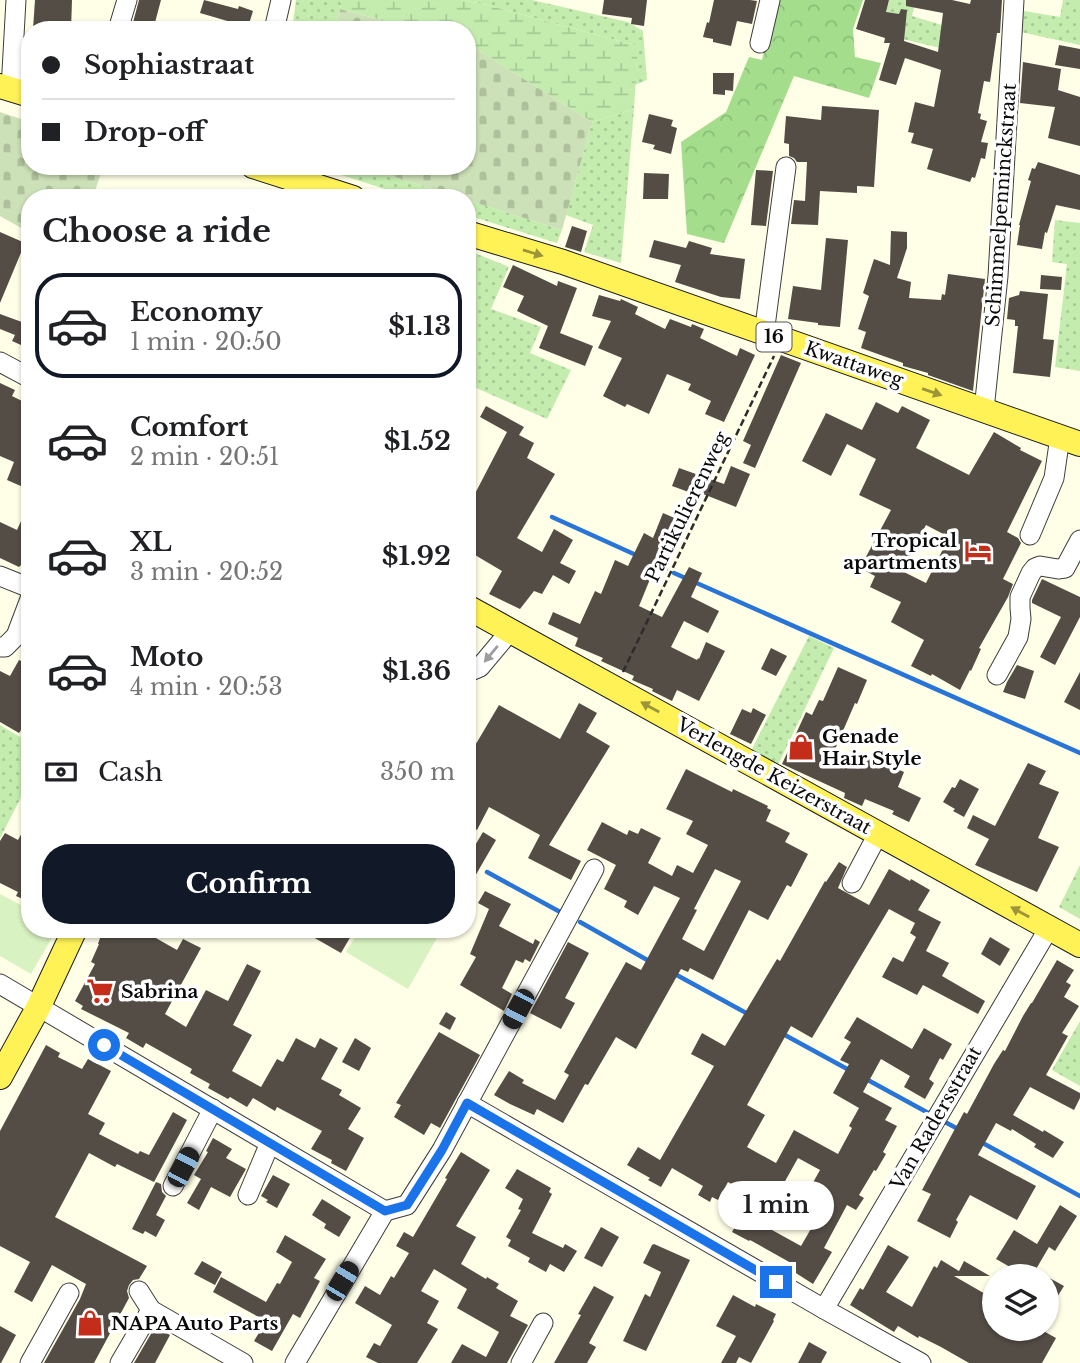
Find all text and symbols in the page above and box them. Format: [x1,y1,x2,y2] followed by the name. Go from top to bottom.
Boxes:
[84,49,254,81] text: Sophiastraat
[981,82,1021,328] street label: Schimmelpenninckstraat
[84,116,205,148] text: Drop-off
[42,211,271,251] text: Choose a ride
[522,248,543,259] one-way arrow
[46,294,109,357] icon: car
[130,296,263,328] text: Economy
[388,310,451,342] text: $1.13
[756,323,792,352] road number: 16
[130,328,282,356] text: 1 min · 20:50
[802,336,907,392] street label: Kwattaweg
[922,387,943,398] one-way arrow
[46,409,109,472] icon: car
[130,411,248,443] text: Comfort
[384,425,451,457] text: $1.52
[641,427,734,586] street label: Partikulierenweg
[130,443,279,471] text: 2 min · 20:51
[46,524,109,587] icon: car
[130,526,172,558] text: XL
[843,529,957,574] place label: Tropical apartments
[963,536,993,566] hotel icon: Tropical apartments
[382,540,451,572] text: $1.92
[130,558,283,586] text: 3 min · 20:52
[46,639,109,702] icon: car
[130,641,203,673] text: Moto
[484,645,499,662] one-way arrow
[382,655,451,687] text: $1.36
[130,673,283,701] text: 4 min · 20:53
[640,701,660,713] one-way arrow
[672,712,876,840] street label: Verlengde Keizerstraat
[822,725,922,770] place label: Genade Hair Style
[786,732,816,762] shop icon: Genade Hair Style
[42,753,80,791] icon: cash
[98,756,163,788] text: Cash
[380,758,455,786] text: 350 m
[42,844,455,924] button: Confirm
[1011,906,1030,918] one-way arrow
[85,976,115,1006] supermarket icon: Sabrina
[121,980,198,1003] place label: Sabrina
[499,986,538,1032] car
[88,1029,120,1061] route start
[885,1041,987,1195] street label: Van Radersstraat
[164,1144,203,1190] car
[718,1180,834,1230] callout: 1 min
[743,1191,809,1219] text: 1 min
[323,1258,362,1304] car
[982,1264,1059,1341] map controls
[982,1264,1059,1341] button: layers
[760,1266,792,1298] route end
[75,1308,105,1338] shop icon: NAPA Auto Parts
[111,1312,278,1335] place label: NAPA Auto Parts

